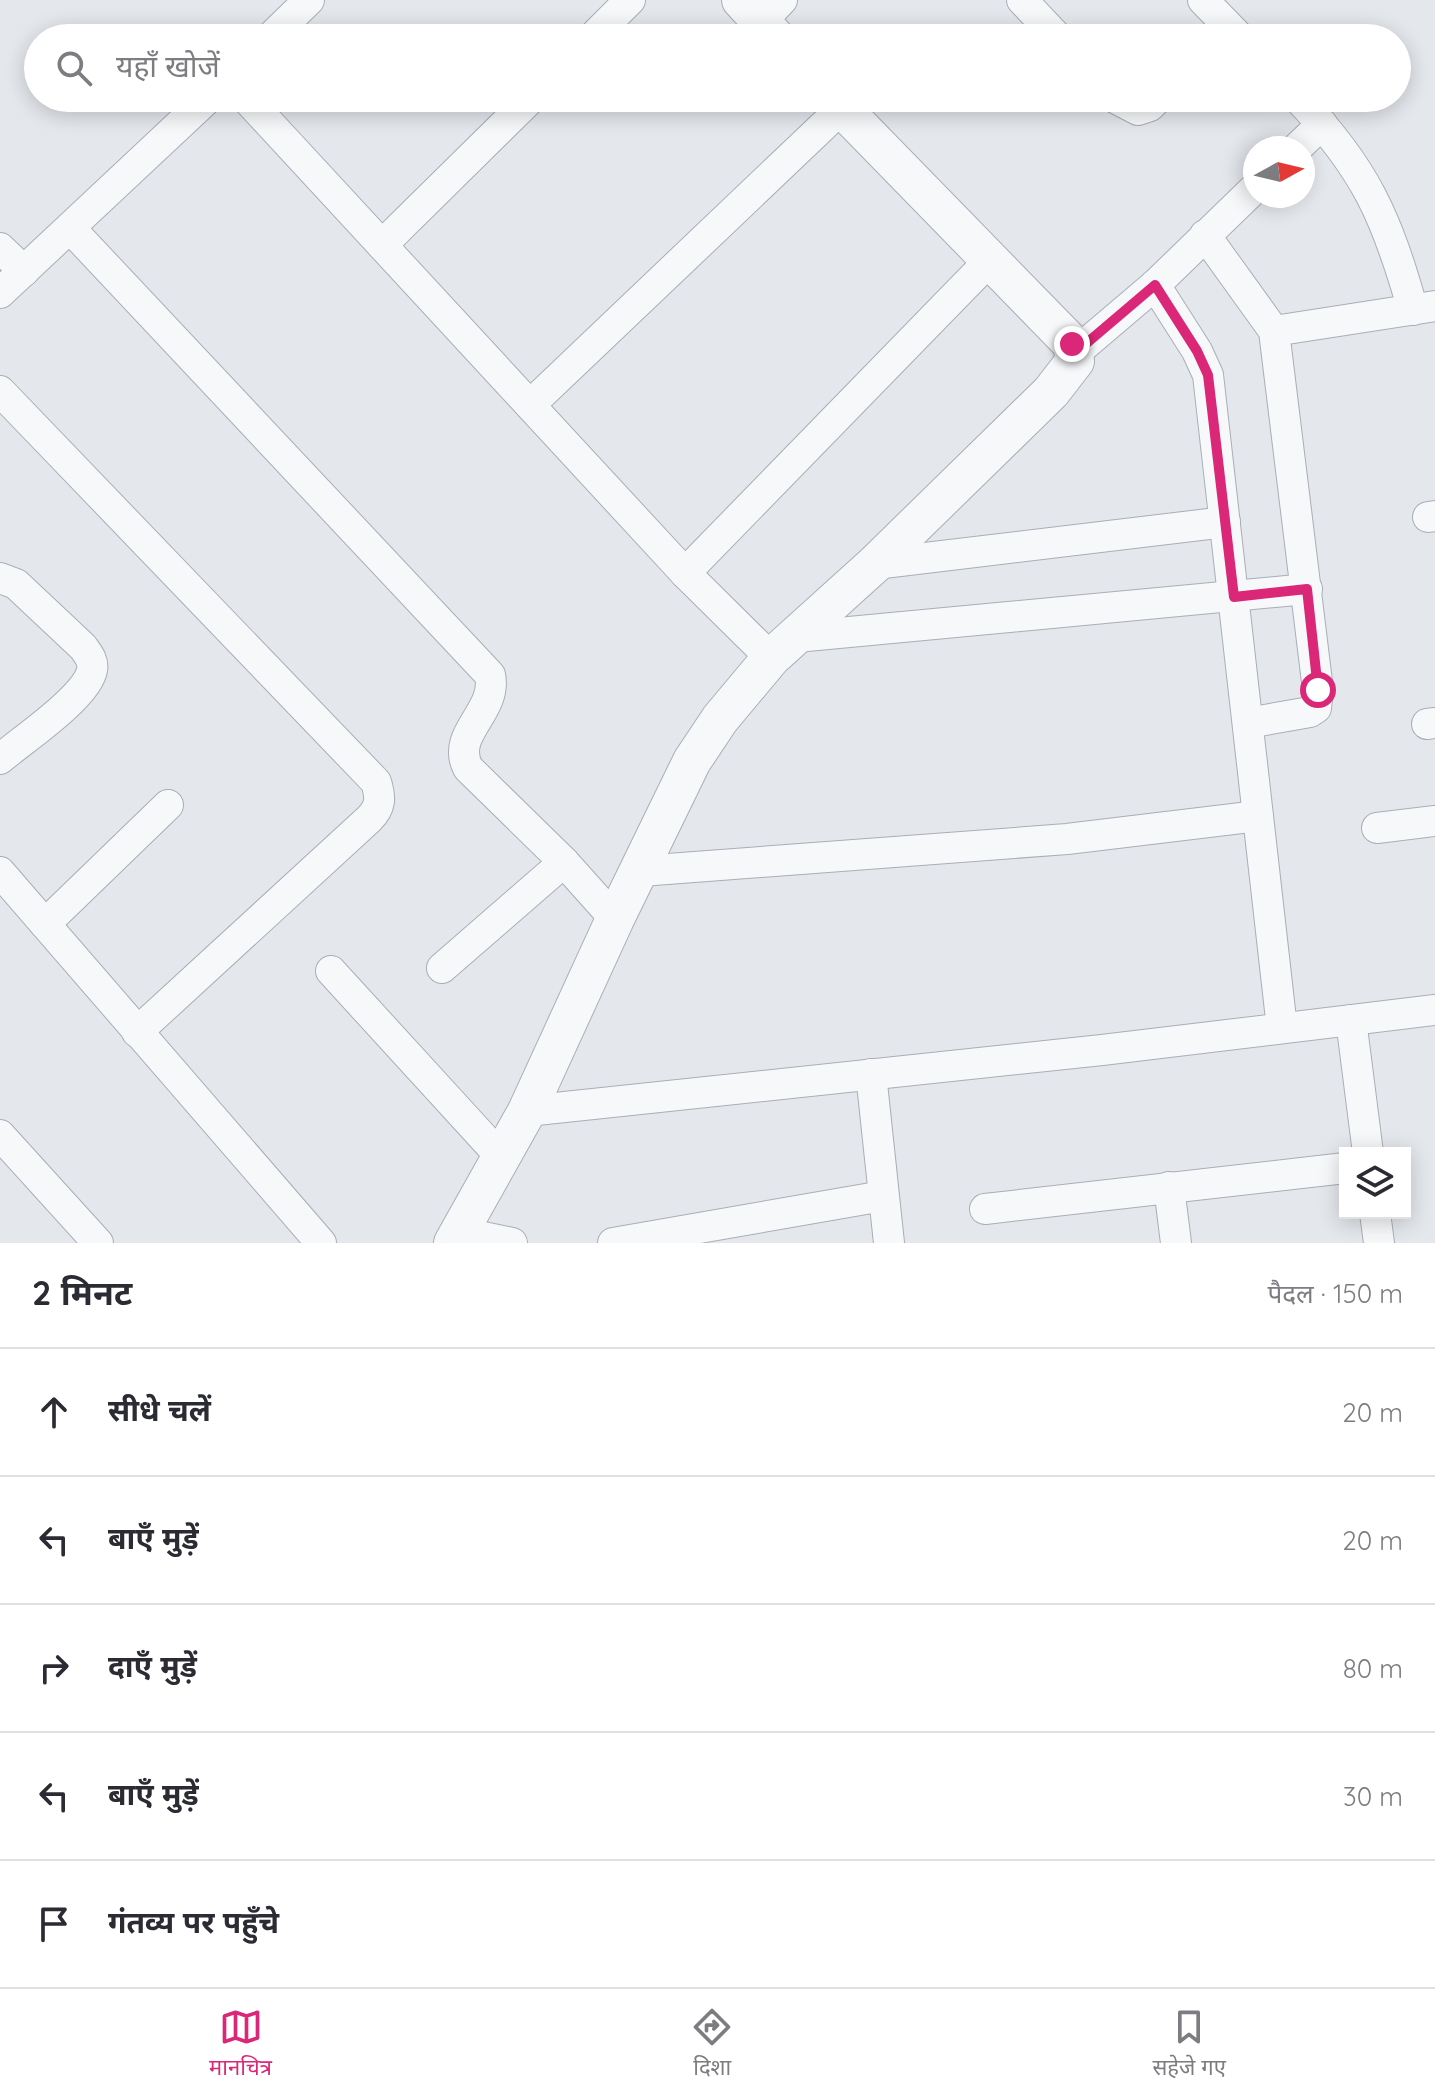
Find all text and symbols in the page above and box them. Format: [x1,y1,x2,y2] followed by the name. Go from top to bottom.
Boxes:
[24,24,1411,112] search box
[52,46,96,90] icon: search
[116,47,220,85] text: यहाँ खोजें
[1243,136,1315,208] north arrow
[1054,326,1090,362] route end
[1300,672,1336,708] route start
[1339,1147,1411,1219] map controls
[1339,1147,1411,1219] button: layers
[32,1271,132,1314] text: 2 मिनट
[1267,1277,1403,1310] text: पैदल · 150 m
[32,1390,76,1434] icon: ahead
[108,1391,211,1429] text: सीधे चलें
[1342,1396,1403,1429] text: 20 m
[32,1518,76,1562] icon: left
[108,1519,199,1557] text: बाएँ मुड़ें
[1342,1524,1403,1557] text: 20 m
[32,1646,76,1690] icon: right
[108,1647,197,1685] text: दाएँ मुड़ें
[1343,1652,1403,1685] text: 80 m
[32,1774,76,1818] icon: left
[108,1775,199,1813] text: बाएँ मुड़ें
[1343,1780,1403,1813] text: 30 m
[32,1902,76,1946] icon: arrive
[108,1903,279,1941] text: गंतव्य पर पहुँचे
[209,2005,272,2084] tab: मानचित्र
[690,2005,734,2084] tab: दिशा
[1152,2005,1226,2084] tab: सहेजे गए

